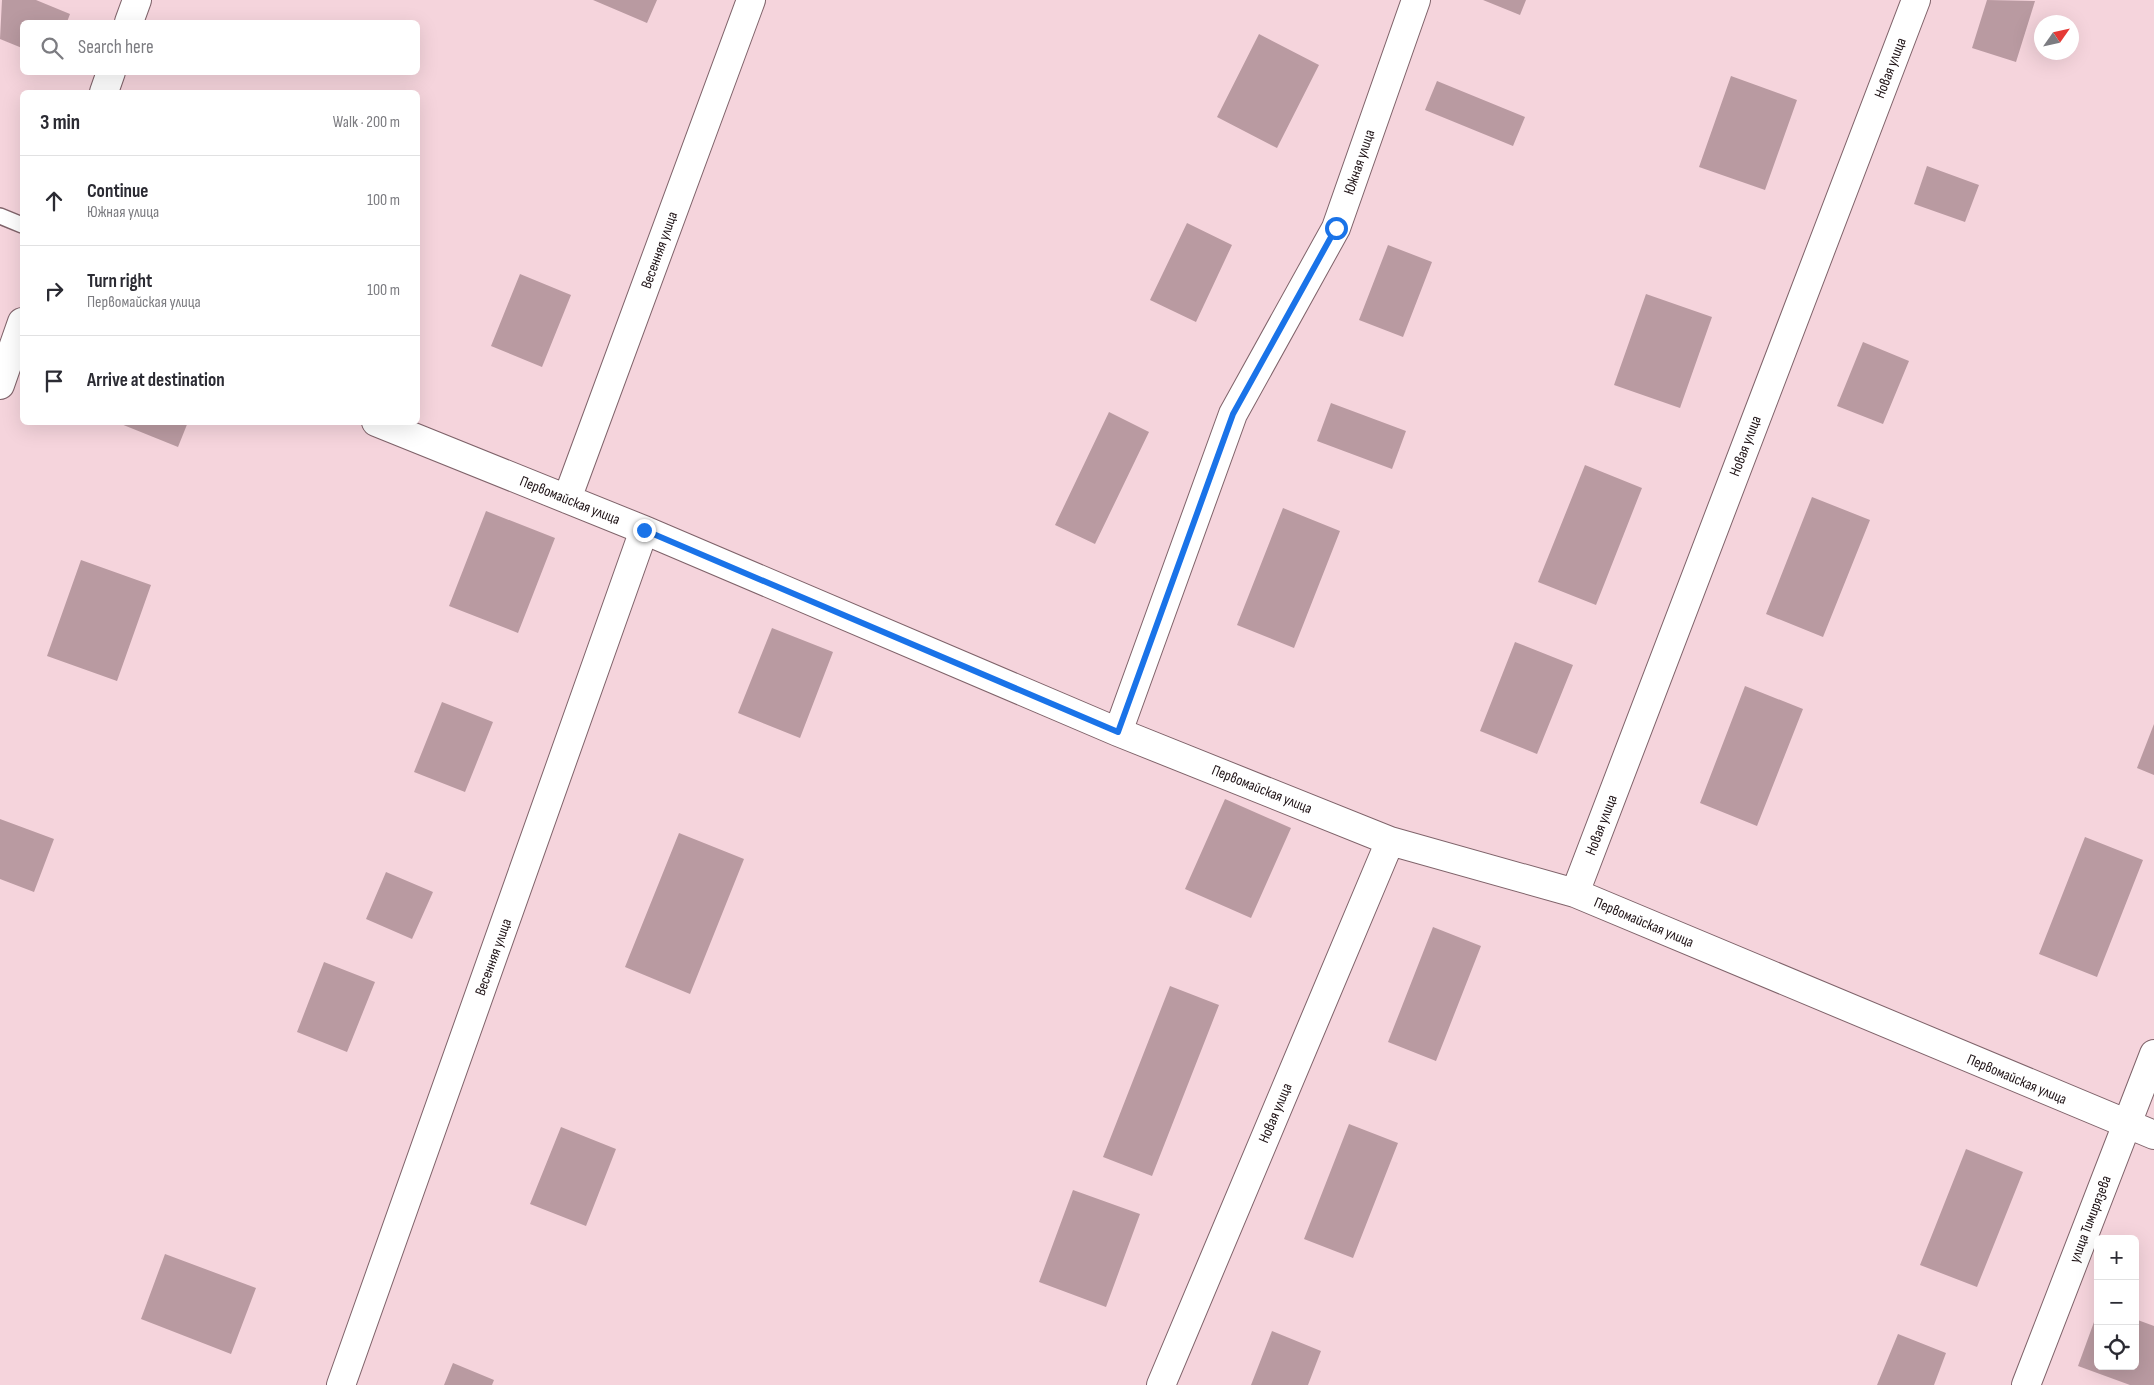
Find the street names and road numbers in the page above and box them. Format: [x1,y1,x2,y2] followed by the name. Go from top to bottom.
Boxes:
[1870,35,1911,101] street label: Новая улица
[1339,127,1380,197] street label: Южная улица
[637,209,682,291] street label: Весенняя улица
[1725,413,1766,479] street label: Новая улица
[517,472,623,529] street label: Первомайская улица
[1209,761,1315,818] street label: Первомайская улица
[1581,792,1622,858] street label: Новая улица
[1591,893,1697,952] street label: Первомайская улица
[471,916,516,998] street label: Весенняя улица
[1964,1050,2070,1109] street label: Первомайская улица
[1254,1080,1297,1146] street label: Новая улица
[2065,1173,2116,1266] street label: улица Тимирязева

